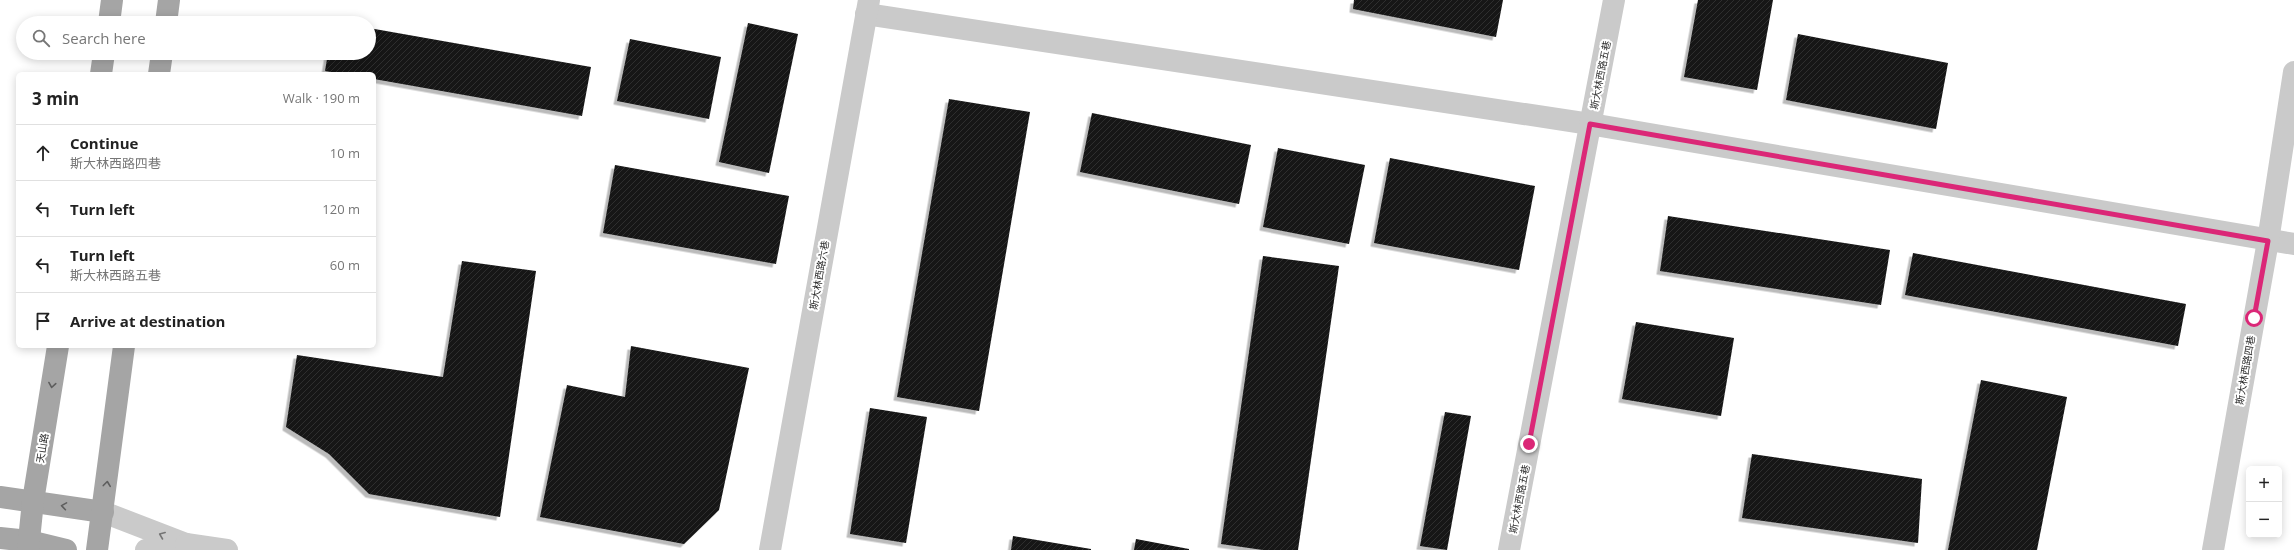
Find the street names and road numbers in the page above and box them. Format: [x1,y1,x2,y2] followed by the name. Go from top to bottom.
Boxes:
[1586,39,1614,111] street label: 斯大林西路五巷
[806,239,832,311] street label: 斯大林西路六巷
[2232,334,2258,406] street label: 斯大林西路四巷
[33,432,51,464] street label: 天山路
[1505,463,1533,535] street label: 斯大林西路五巷

